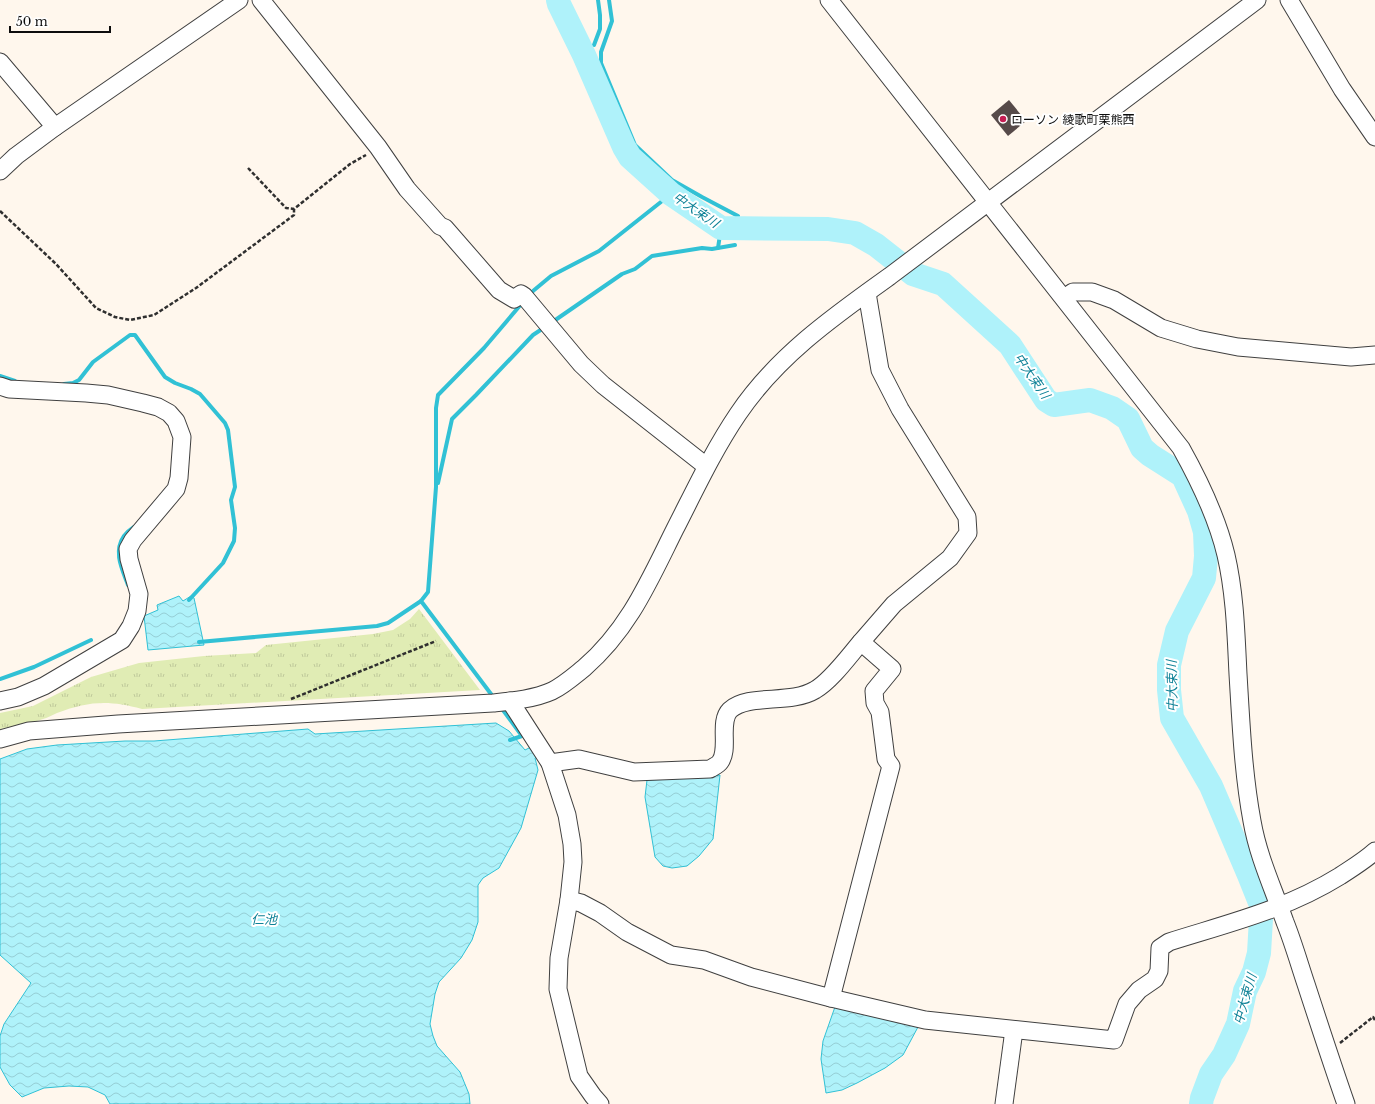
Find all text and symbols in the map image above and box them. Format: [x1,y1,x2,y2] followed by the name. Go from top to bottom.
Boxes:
[10,8,110,34] scale bar
[16,14,48,29] text: 50 m
[1011,112,1134,127] place label: ローソン 綾歌町栗熊西
[998,114,1008,124] marker: ローソン 綾歌町栗熊西
[670,188,724,233] water label: 中大束川
[1010,350,1055,404] water label: 中大束川
[1163,658,1181,712] water label: 中大束川
[251,911,279,928] water label: 仁池
[1230,970,1261,1026] water label: 中大束川

